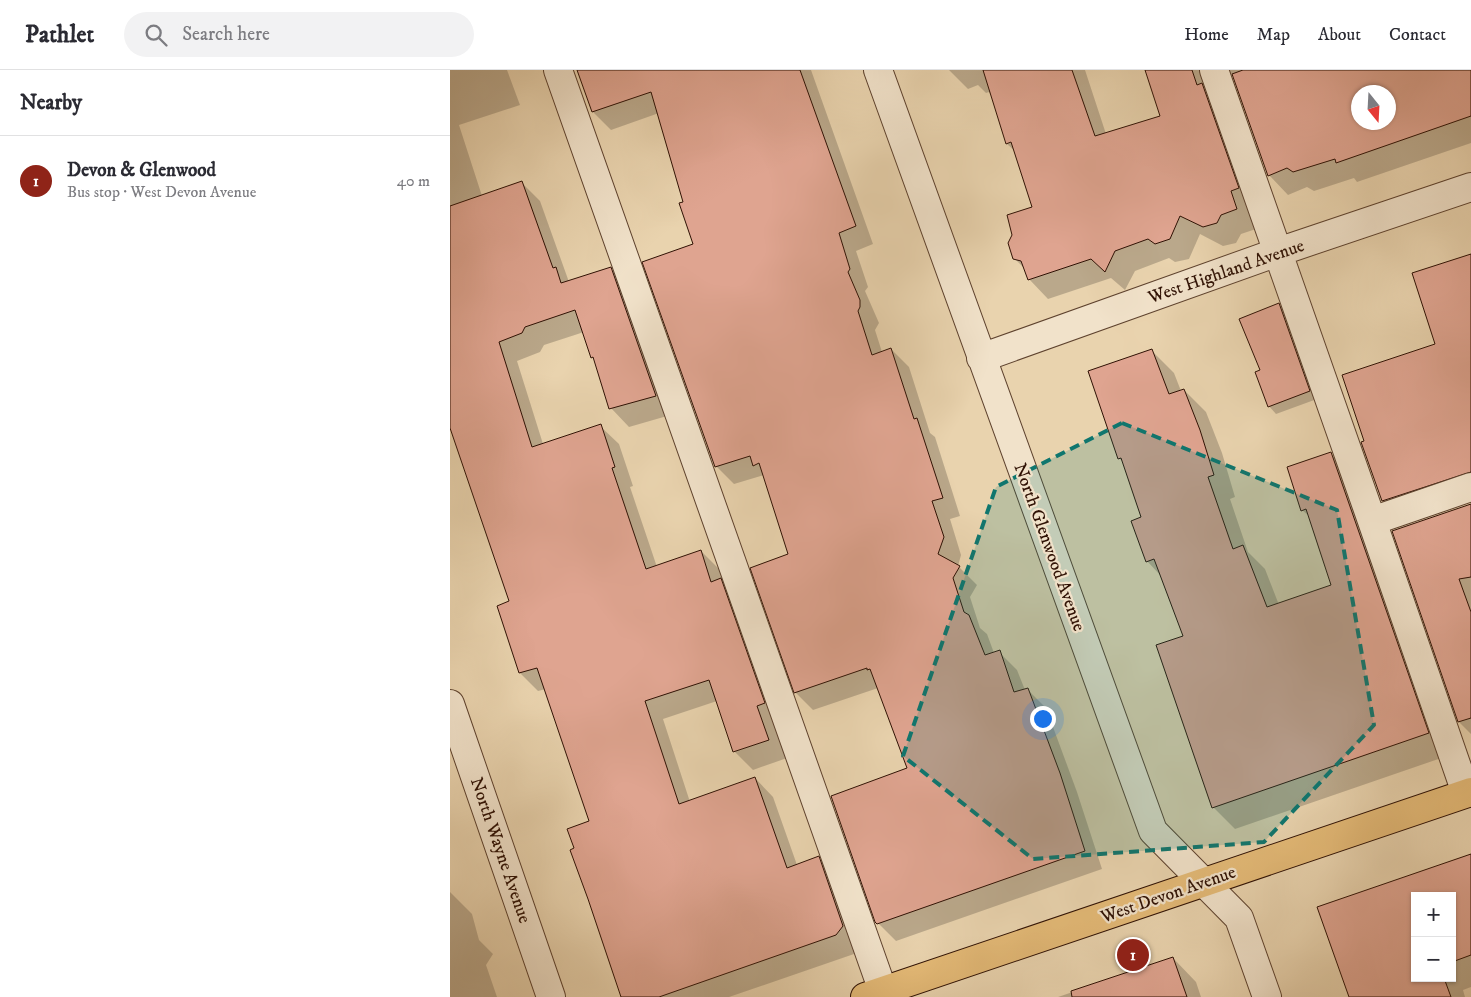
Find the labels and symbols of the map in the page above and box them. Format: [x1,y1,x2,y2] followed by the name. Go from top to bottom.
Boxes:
[1351,85,1396,130] north arrow
[1144,235,1307,309] street label: West Highland Avenue
[1008,460,1090,634] street label: North Glenwood Avenue
[1030,706,1056,732] your location
[465,774,535,926] street label: North Wayne Avenue
[1097,862,1239,929] street label: West Devon Avenue
[1117,936,1149,974] pin: 1

